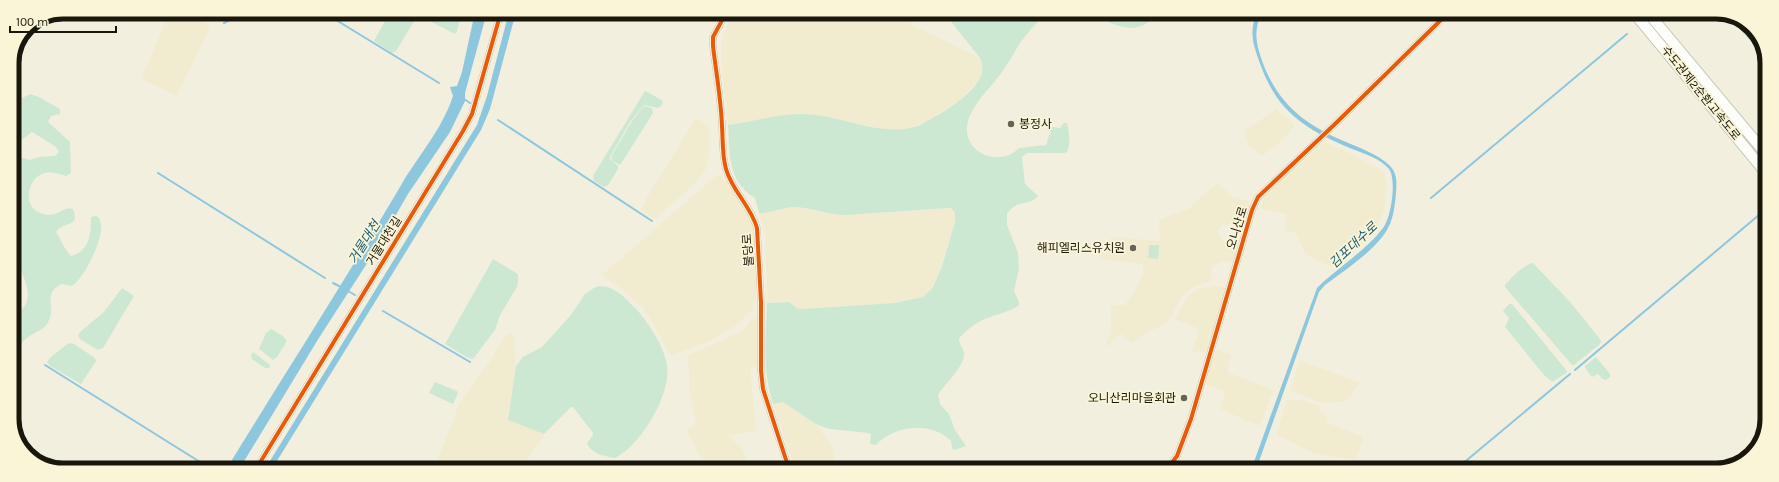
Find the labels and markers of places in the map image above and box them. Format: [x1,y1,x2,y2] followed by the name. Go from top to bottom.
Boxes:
[1019,117,1052,131] place label: 봉정사
[1006,119,1016,129] marker: 봉정사
[1037,241,1125,255] place label: 해피엘리스유치원
[1128,243,1138,253] marker: 해피엘리스유치원
[1088,391,1176,405] place label: 오니산리마을회관
[1179,393,1189,403] marker: 오니산리마을회관

